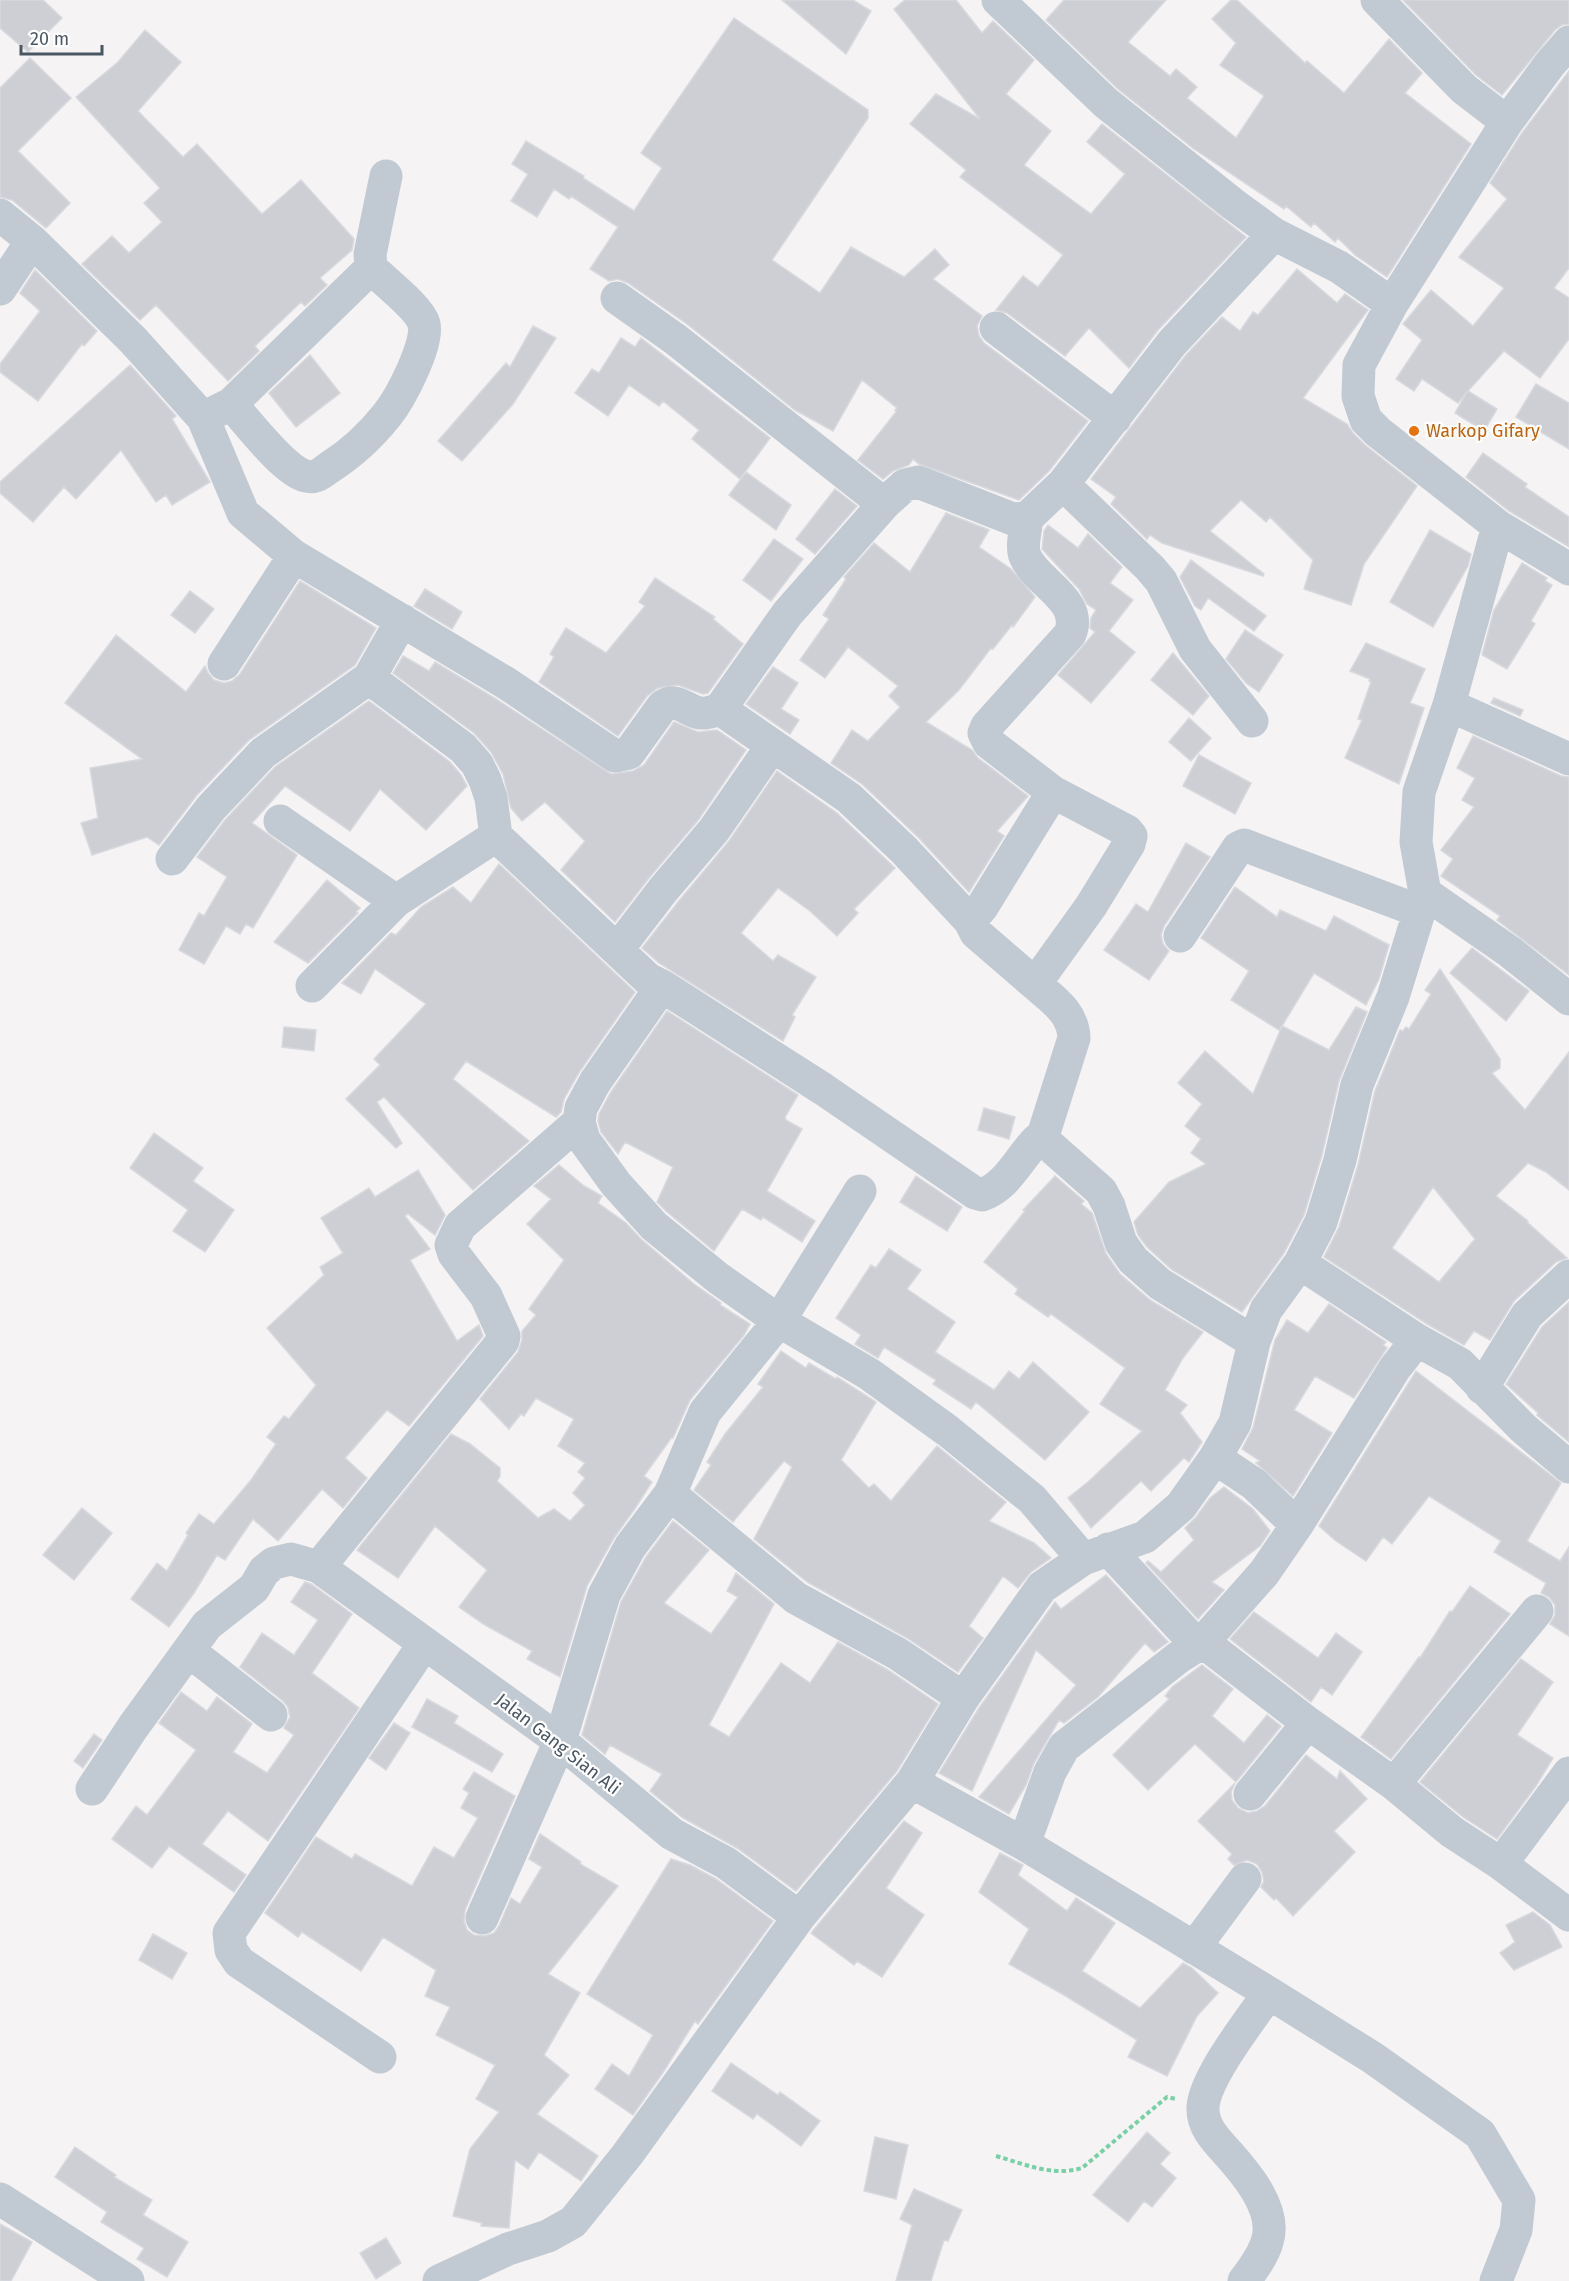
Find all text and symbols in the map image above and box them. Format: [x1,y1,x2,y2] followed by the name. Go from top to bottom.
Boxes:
[21,18,102,56] scale bar
[30,28,69,50] text: 20 m
[1426,420,1540,442] place label: Warkop Gifary
[1407,424,1421,438] marker: Warkop Gifary
[491,1689,625,1799] street label: Jalan Gang Sian Ali

